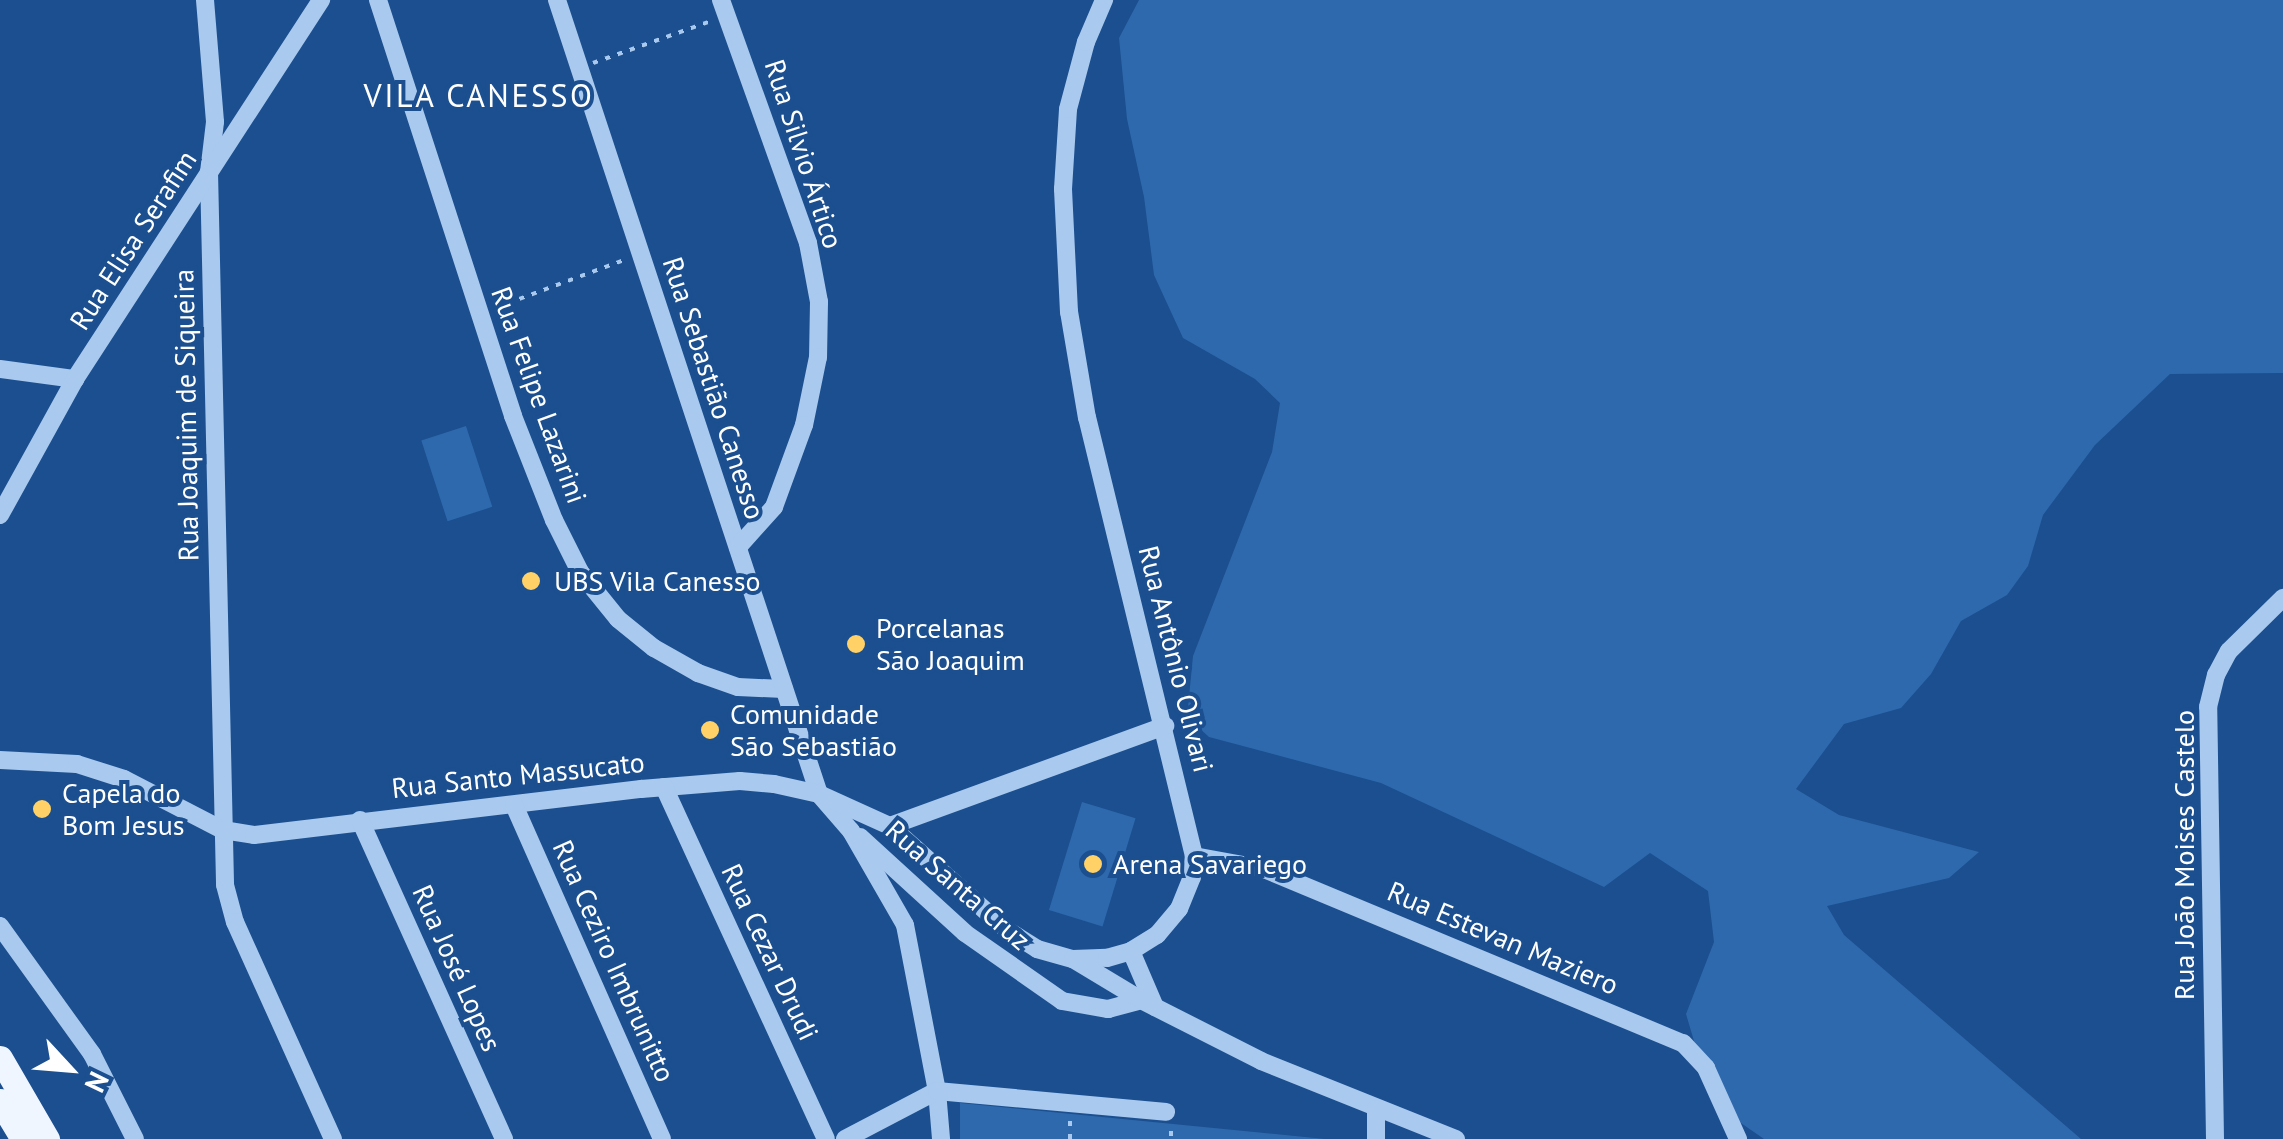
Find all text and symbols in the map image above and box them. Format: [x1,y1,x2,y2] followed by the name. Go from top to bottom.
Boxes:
[757,55,851,253] street label: Rua Silvio Ártico
[363,76,595,114] district label: VILA CANESSO
[63,144,203,336] street label: Rua Elisa Serafim
[656,253,772,523] street label: Rua Sebastião Canesso
[167,269,205,561] street label: Rua Joaquim de Siqueira
[484,282,594,508] street label: Rua Felipe Lazarini
[1131,542,1221,776] street label: Rua Antônio Olivari
[554,564,761,598] place label: UBS Vila Canesso
[518,568,544,594] marker: UBS Vila Canesso
[876,611,1025,677] place label: Porcelanas São Joaquim
[845,633,867,655] marker: Porcelanas São Joaquim
[730,697,897,763] place label: Comunidade São Sebastião
[2167,710,2201,1000] street label: Rua João Moises Castelo
[699,719,721,741] marker: Comunidade São Sebastião
[390,745,646,805] street label: Rua Santo Massucato
[62,776,185,842] place label: Capela do Bom Jesus
[31,798,53,820] marker: Capela do Bom Jesus
[879,813,1037,957] street label: Rua Santa Cruz
[546,835,682,1087] street label: Rua Ceziro Imbrunitto
[1113,847,1307,881] place label: Arena Savariego
[1082,853,1104,875] marker: Arena Savariego
[714,859,826,1045] street label: Rua Cezar Drudi
[1383,874,1623,1002] street label: Rua Estevan Maziero
[405,880,509,1056] street label: Rua José Lopes
[20,1019,120,1119] north arrow
[77,1066,118,1099] text: N

